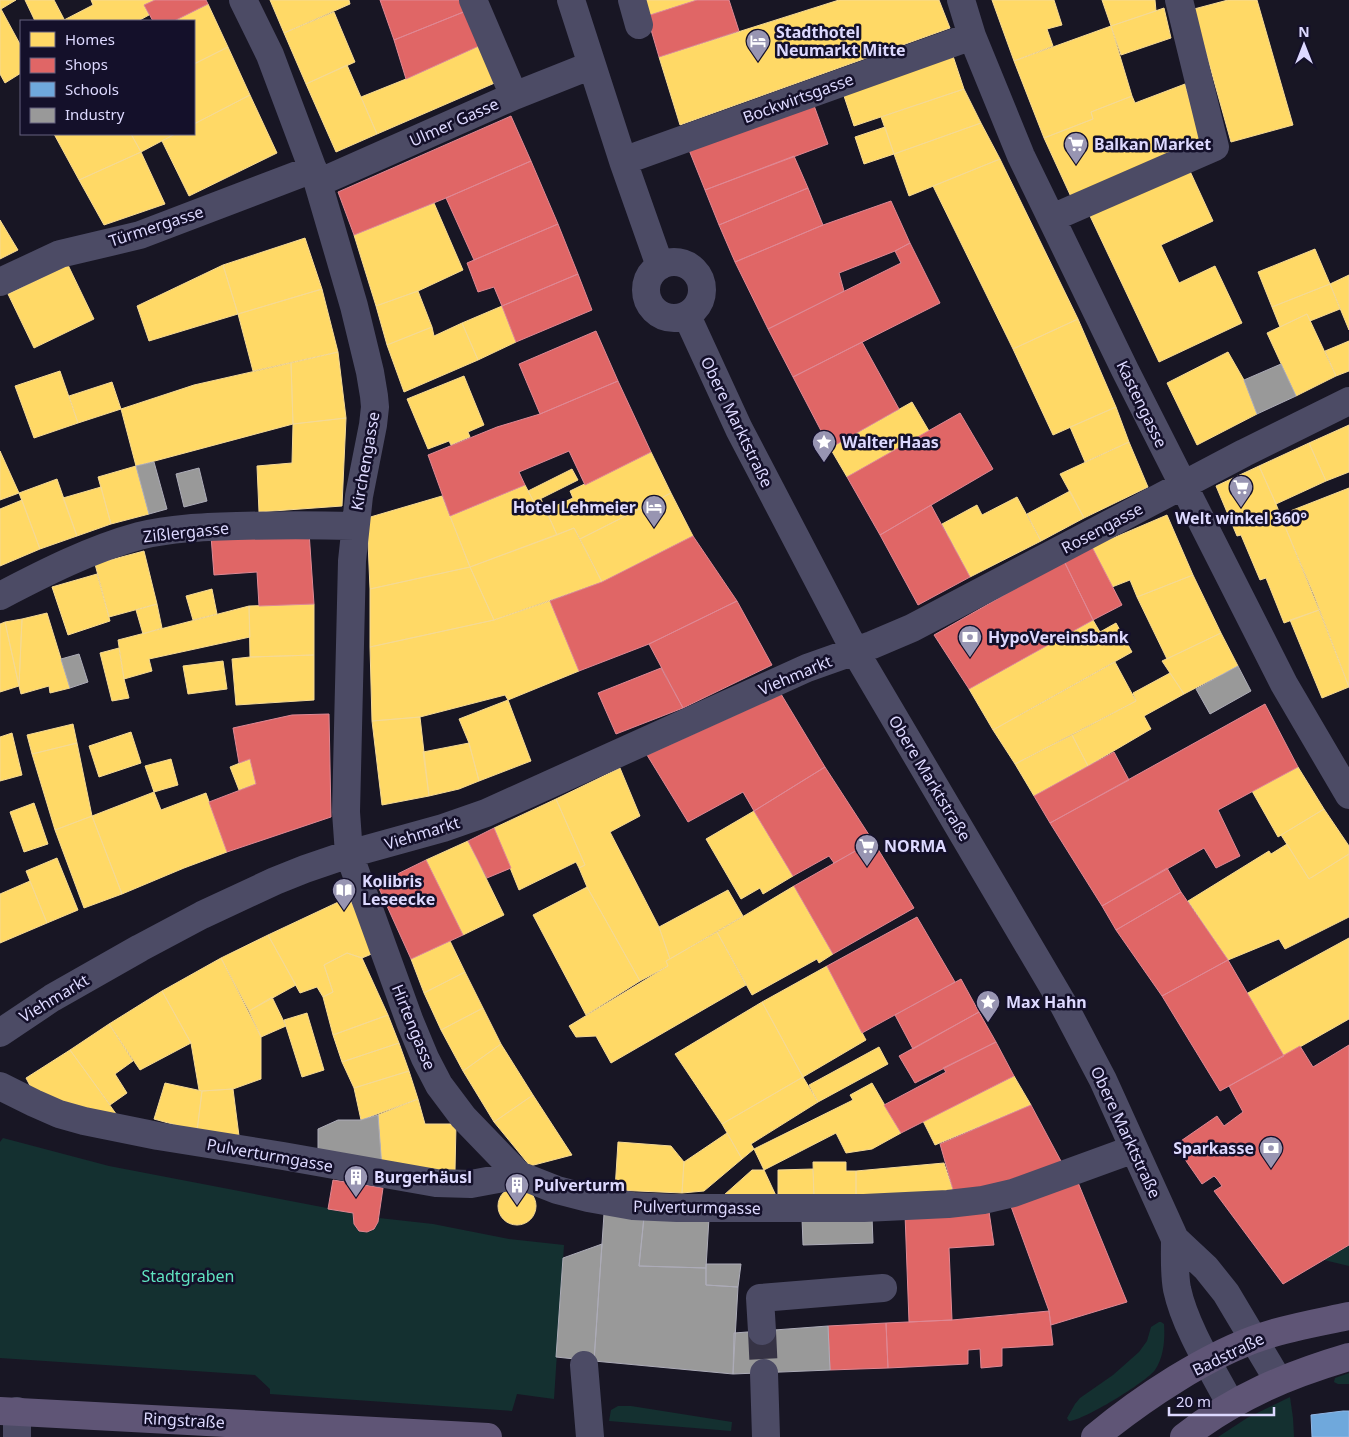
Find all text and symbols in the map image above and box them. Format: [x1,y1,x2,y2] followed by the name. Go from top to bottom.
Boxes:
[20,20,195,135] legend
[1279,20,1329,70] north arrow
[776,21,906,61] place label: Stadthotel Neumarkt Mitte
[1298,22,1310,41] text: N
[745,28,771,62] hotel icon: Stadthotel Neumarkt Mitte
[65,29,115,49] text: Homes
[65,54,108,74] text: Shops
[740,68,856,128] street label: Bockwirtsgasse
[65,79,119,99] text: Schools
[406,93,502,151] street label: Ulmer Gasse
[65,104,125,124] text: Industry
[1063,131,1089,165] supermarket icon: Balkan Market
[1094,133,1211,155] place label: Balkan Market
[106,200,206,252] street label: Türmergasse
[696,353,778,491] street label: Obere Marktstraße
[1111,357,1173,451] street label: Kastengasse
[345,410,385,512] street label: Kirchengasse
[811,429,837,463] place icon: Walter Haas
[842,431,939,453] place label: Walter Haas
[1228,474,1254,508] supermarket icon: Welt winkel 360°
[641,494,667,528] hotel icon: Hotel Lehmeier
[513,496,636,518] place label: Hotel Lehmeier
[1057,497,1147,559] street label: Rosengasse
[1175,507,1307,529] place label: Welt winkel 360°
[142,517,230,547] street label: Zißlergasse
[957,624,983,658] bank icon: HypoVereinsbank
[988,626,1129,648] place label: HypoVereinsbank
[755,650,835,700] street label: Viehmarkt
[884,711,976,845] street label: Obere Marktstraße
[382,811,462,855] street label: Viehmarkt
[854,833,880,867] supermarket icon: NORMA
[884,835,947,857] place label: NORMA
[362,870,435,910] place label: Kolibris Leseecke
[331,877,357,911] library icon: Kolibris Leseecke
[15,968,93,1027] street label: Viehmarkt
[387,981,441,1073] street label: Hirtengasse
[975,989,1001,1023] place icon: Max Hahn
[1006,991,1087,1013] place label: Max Hahn
[1086,1063,1166,1201] street label: Obere Marktstraße
[205,1133,335,1177] street label: Pulverturmgasse
[1258,1135,1284,1169] bank icon: Sparkasse
[1173,1137,1254,1159] place label: Sparkasse
[343,1164,369,1198] building icon: Burgerhäusl
[374,1166,472,1188] place label: Burgerhäusl
[504,1172,530,1206] building icon: Pulverturm
[534,1174,625,1196] place label: Pulverturm
[633,1195,761,1219] street label: Pulverturmgasse
[141,1265,235,1287] park label: Stadtgraben
[1189,1327,1267,1381] street label: Badstraße
[1169,1384,1274,1416] scale bar
[1176,1391,1211,1411] text: 20 m
[143,1407,225,1433] street label: Ringstraße

